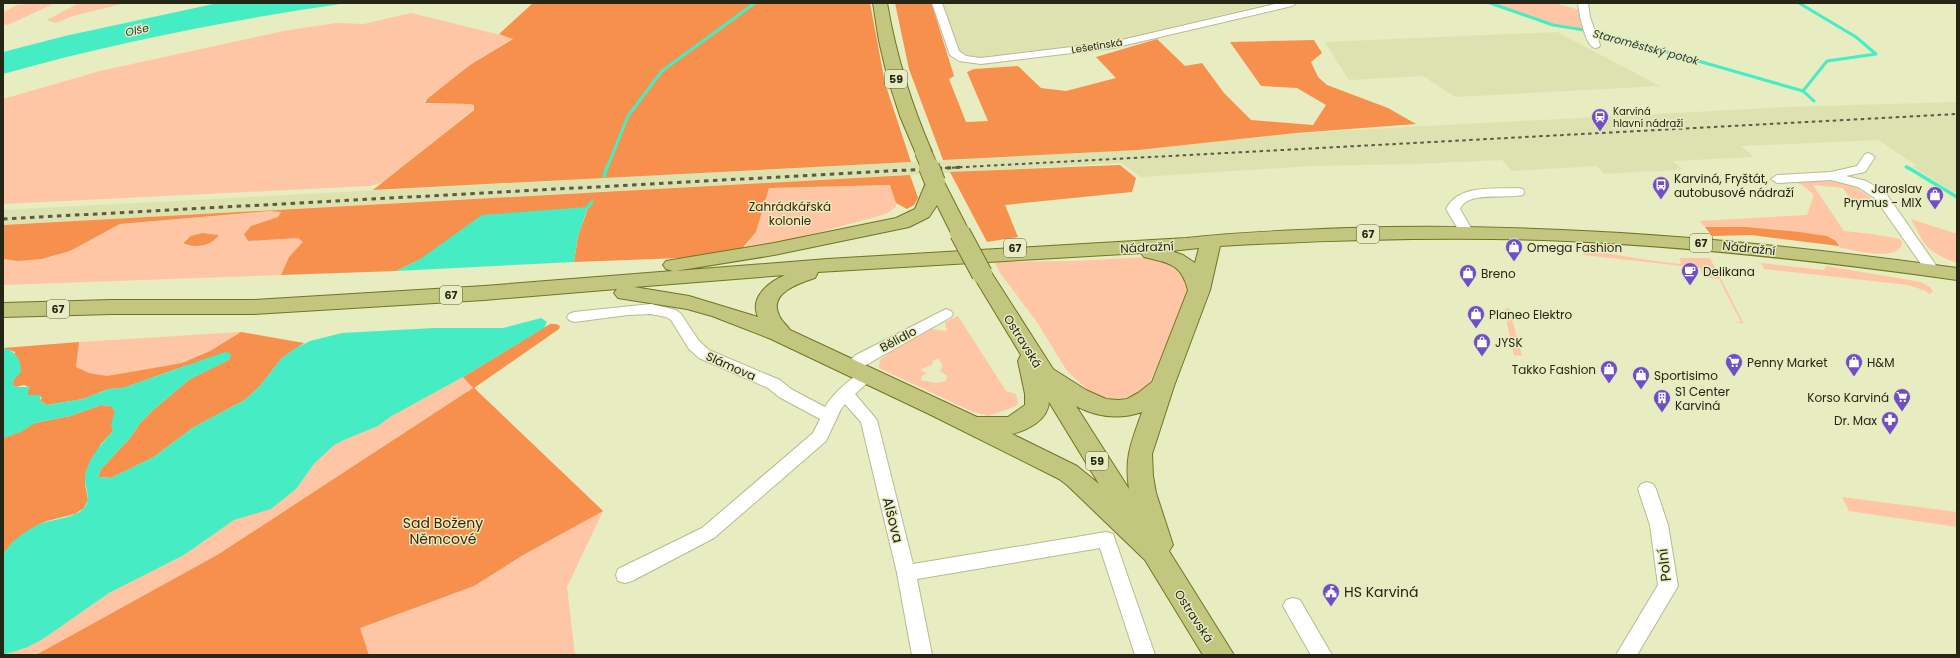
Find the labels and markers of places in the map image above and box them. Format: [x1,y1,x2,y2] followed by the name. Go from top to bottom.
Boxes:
[1613,104,1684,131] place label: Karviná hlavní nádraží
[1590,107,1610,132] station icon: Karviná hlavní nádraží
[1674,170,1794,201] place label: Karviná, Fryštát, autobusové nádraží
[1651,175,1671,200] bus stop icon: Karviná, Fryštát, autobusové nádraží
[1844,180,1922,211] place label: Jaroslav Prymus - MIX
[1925,185,1945,210] shop icon: Jaroslav Prymus - MIX
[1504,237,1524,262] shop icon: Omega Fashion
[1527,239,1622,256] place label: Omega Fashion
[1680,261,1700,286] cafe icon: Delikana
[1458,263,1478,288] shop icon: Breno
[1703,263,1755,280] place label: Delikana
[1481,265,1516,282] place label: Breno
[1466,304,1486,329] shop icon: Planeo Elektro
[1489,306,1573,323] place label: Planeo Elektro
[1472,332,1492,357] shop icon: JYSK
[1495,334,1523,351] place label: JYSK
[1724,352,1744,377] supermarket icon: Penny Market
[1844,352,1864,377] shop icon: H&M
[1747,354,1828,371] place label: Penny Market
[1867,354,1895,371] place label: H&M
[1599,359,1619,384] shop icon: Takko Fashion
[1512,361,1596,378] place label: Takko Fashion
[1631,365,1651,390] shop icon: Sportisimo
[1654,367,1718,384] place label: Sportisimo
[1675,383,1730,414] place label: S1 Center Karviná
[1892,387,1912,412] supermarket icon: Korso Karviná
[1652,388,1672,413] building icon: S1 Center Karviná
[1807,389,1889,406] place label: Korso Karviná
[1880,410,1900,435] pharmacy icon: Dr. Max
[1834,412,1877,429] place label: Dr. Max
[1321,582,1341,607] public building icon: HS Karviná
[1344,582,1418,602] place label: HS Karviná

